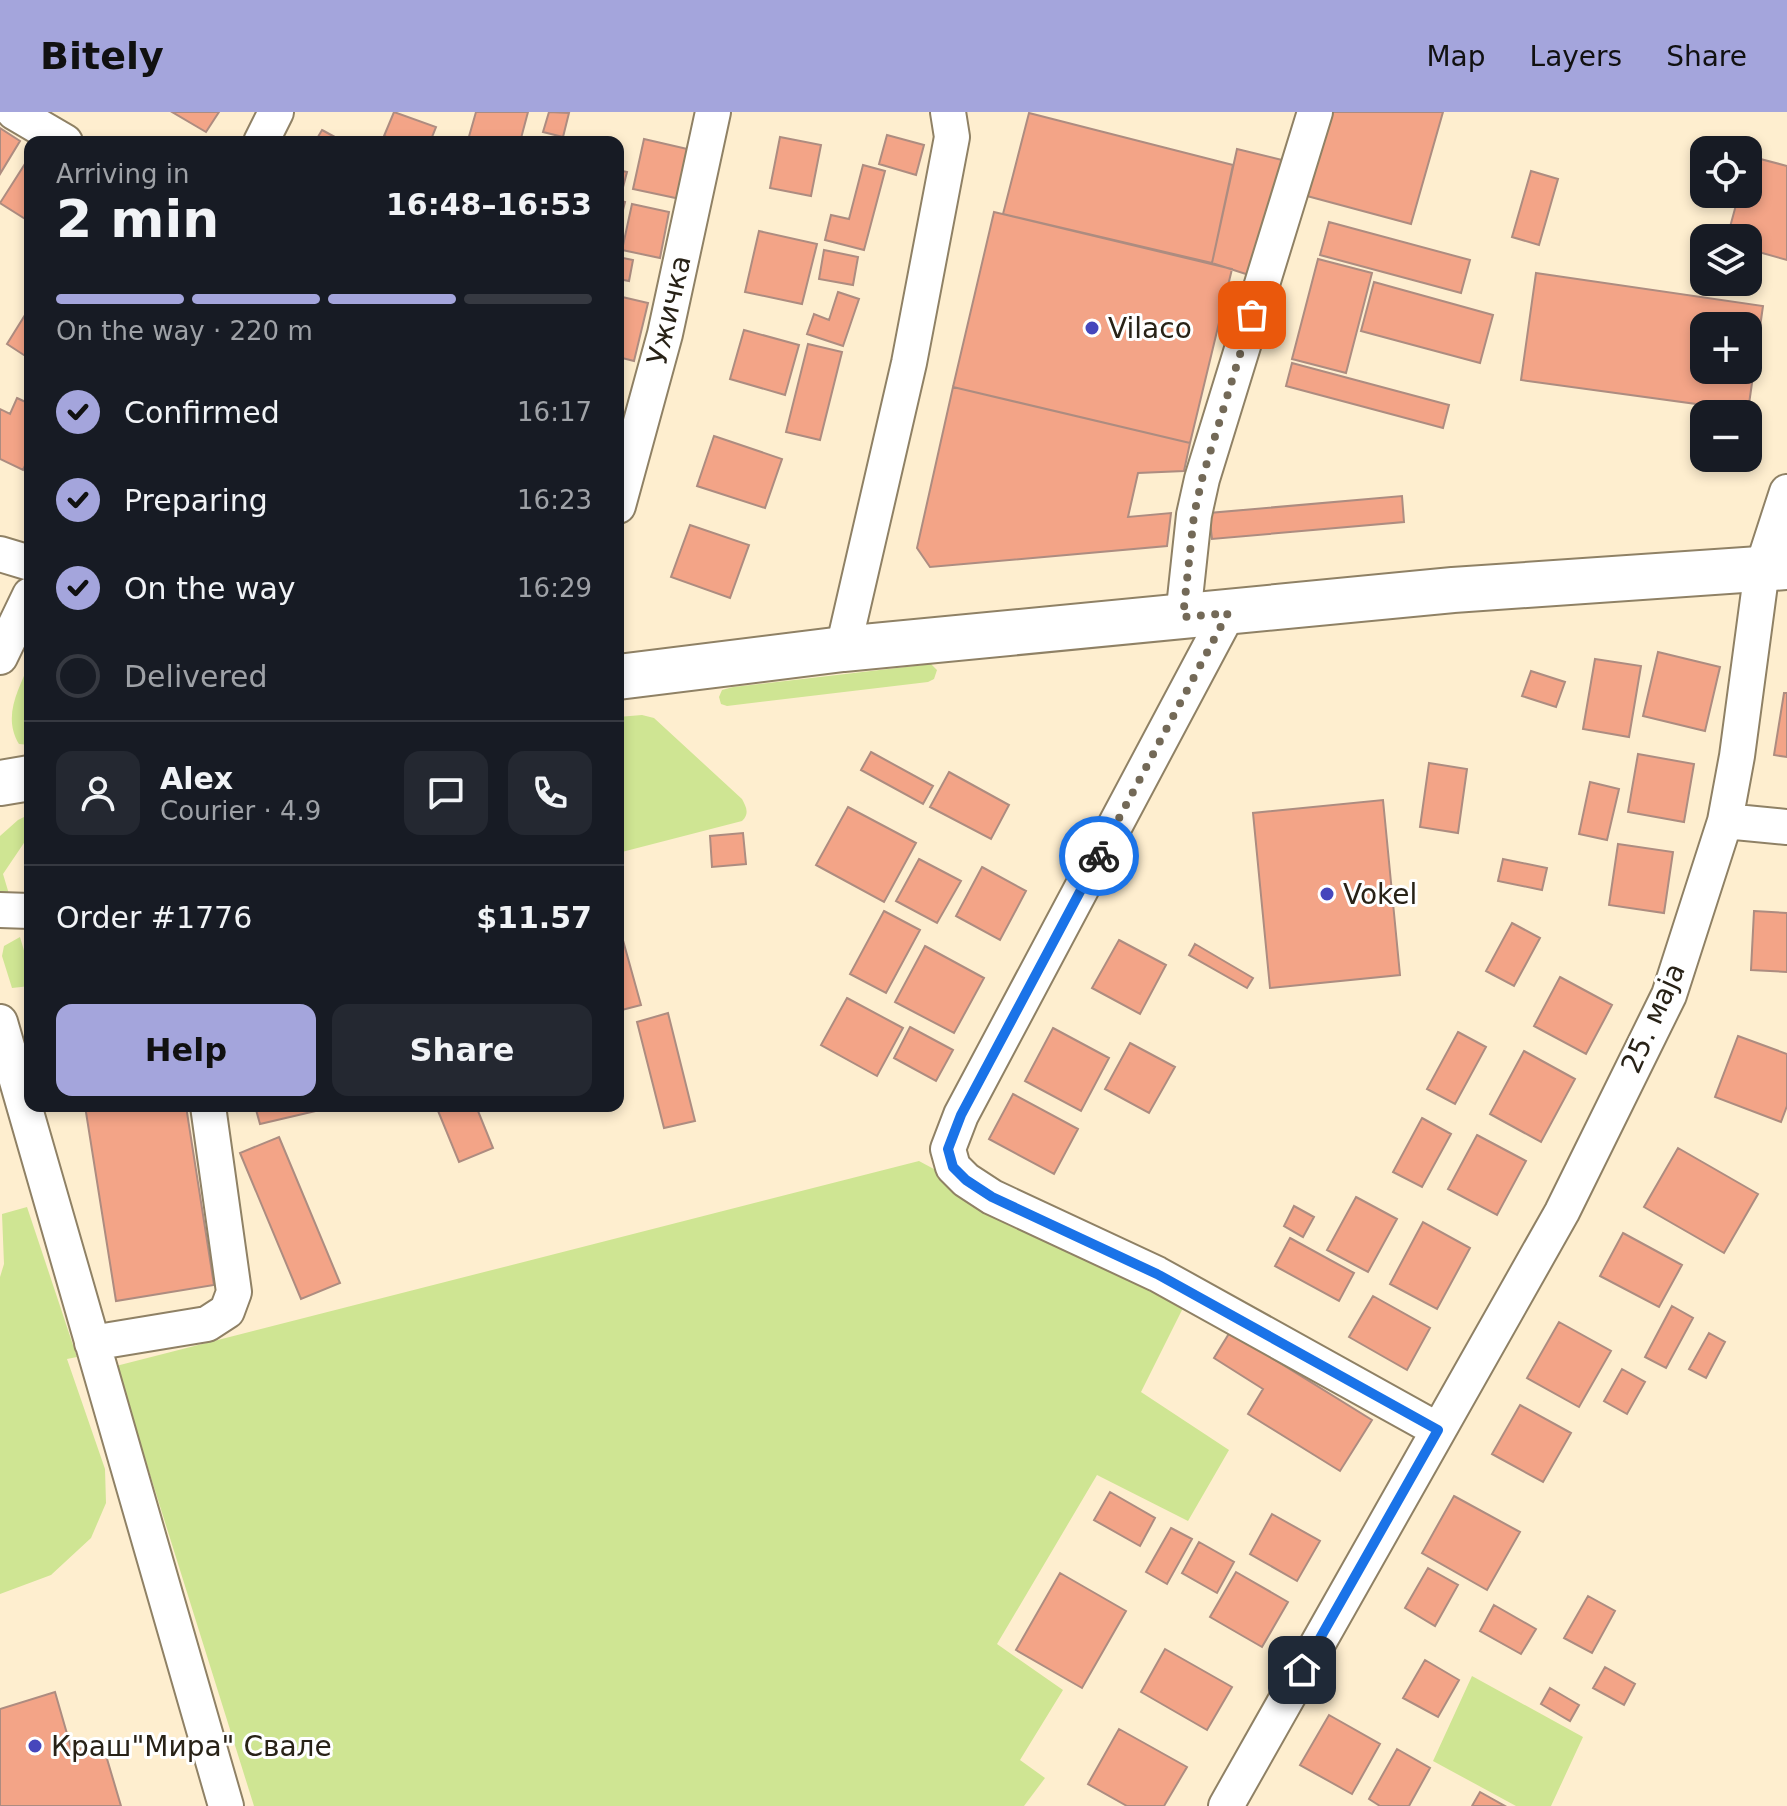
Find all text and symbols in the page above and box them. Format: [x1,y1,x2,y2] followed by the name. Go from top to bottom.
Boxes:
[40,34,164,78] text: Bitely
[1426,40,1486,73] text: Map
[1530,40,1622,73] text: Layers
[1666,40,1747,73] text: Share
[1690,136,1762,472] map controls
[1690,136,1762,208] button: locate
[56,159,190,189] text: Arriving in
[386,187,592,222] text: 16:48–16:53
[56,189,219,249] text: 2 min
[1690,224,1762,296] button: layers
[640,252,698,368] street label: Ужичка
[1218,281,1286,349] pin
[1230,293,1274,337] icon: bag
[1108,312,1192,345] place label: Vilaco
[1690,312,1762,384] button: +
[56,316,313,346] text: On the way · 220 m
[1083,319,1101,337] marker: Vilaco
[56,390,100,434] icon: check
[124,395,280,430] text: Confirmed
[517,397,592,427] text: 16:17
[1690,400,1762,472] button: −
[56,478,100,522] icon: check
[124,483,268,518] text: Preparing
[517,485,592,515] text: 16:23
[56,566,100,610] icon: check
[124,571,296,606] text: On the way
[517,573,592,603] text: 16:29
[124,659,268,694] text: Delivered
[56,751,140,835] button: person
[404,751,488,835] button: chat
[508,751,592,835] button: phone
[160,761,233,796] text: Alex
[160,796,321,826] text: Courier · 4.9
[1059,816,1139,896] courier
[1077,834,1121,878] icon: bike
[1343,878,1417,911] place label: Vokel
[1318,885,1336,903] marker: Vokel
[56,900,252,935] text: Order #1776
[476,900,592,935] text: $11.57
[1614,958,1692,1078] street label: 25. маја
[56,1004,316,1096] button: Help
[332,1004,592,1096] button: Share
[1268,1636,1336,1704] pin
[1280,1648,1324,1692] icon: home
[51,1730,332,1763] place label: Краш"Мира" Свале
[26,1737,44,1755] marker: Краш"Мира" Свале

